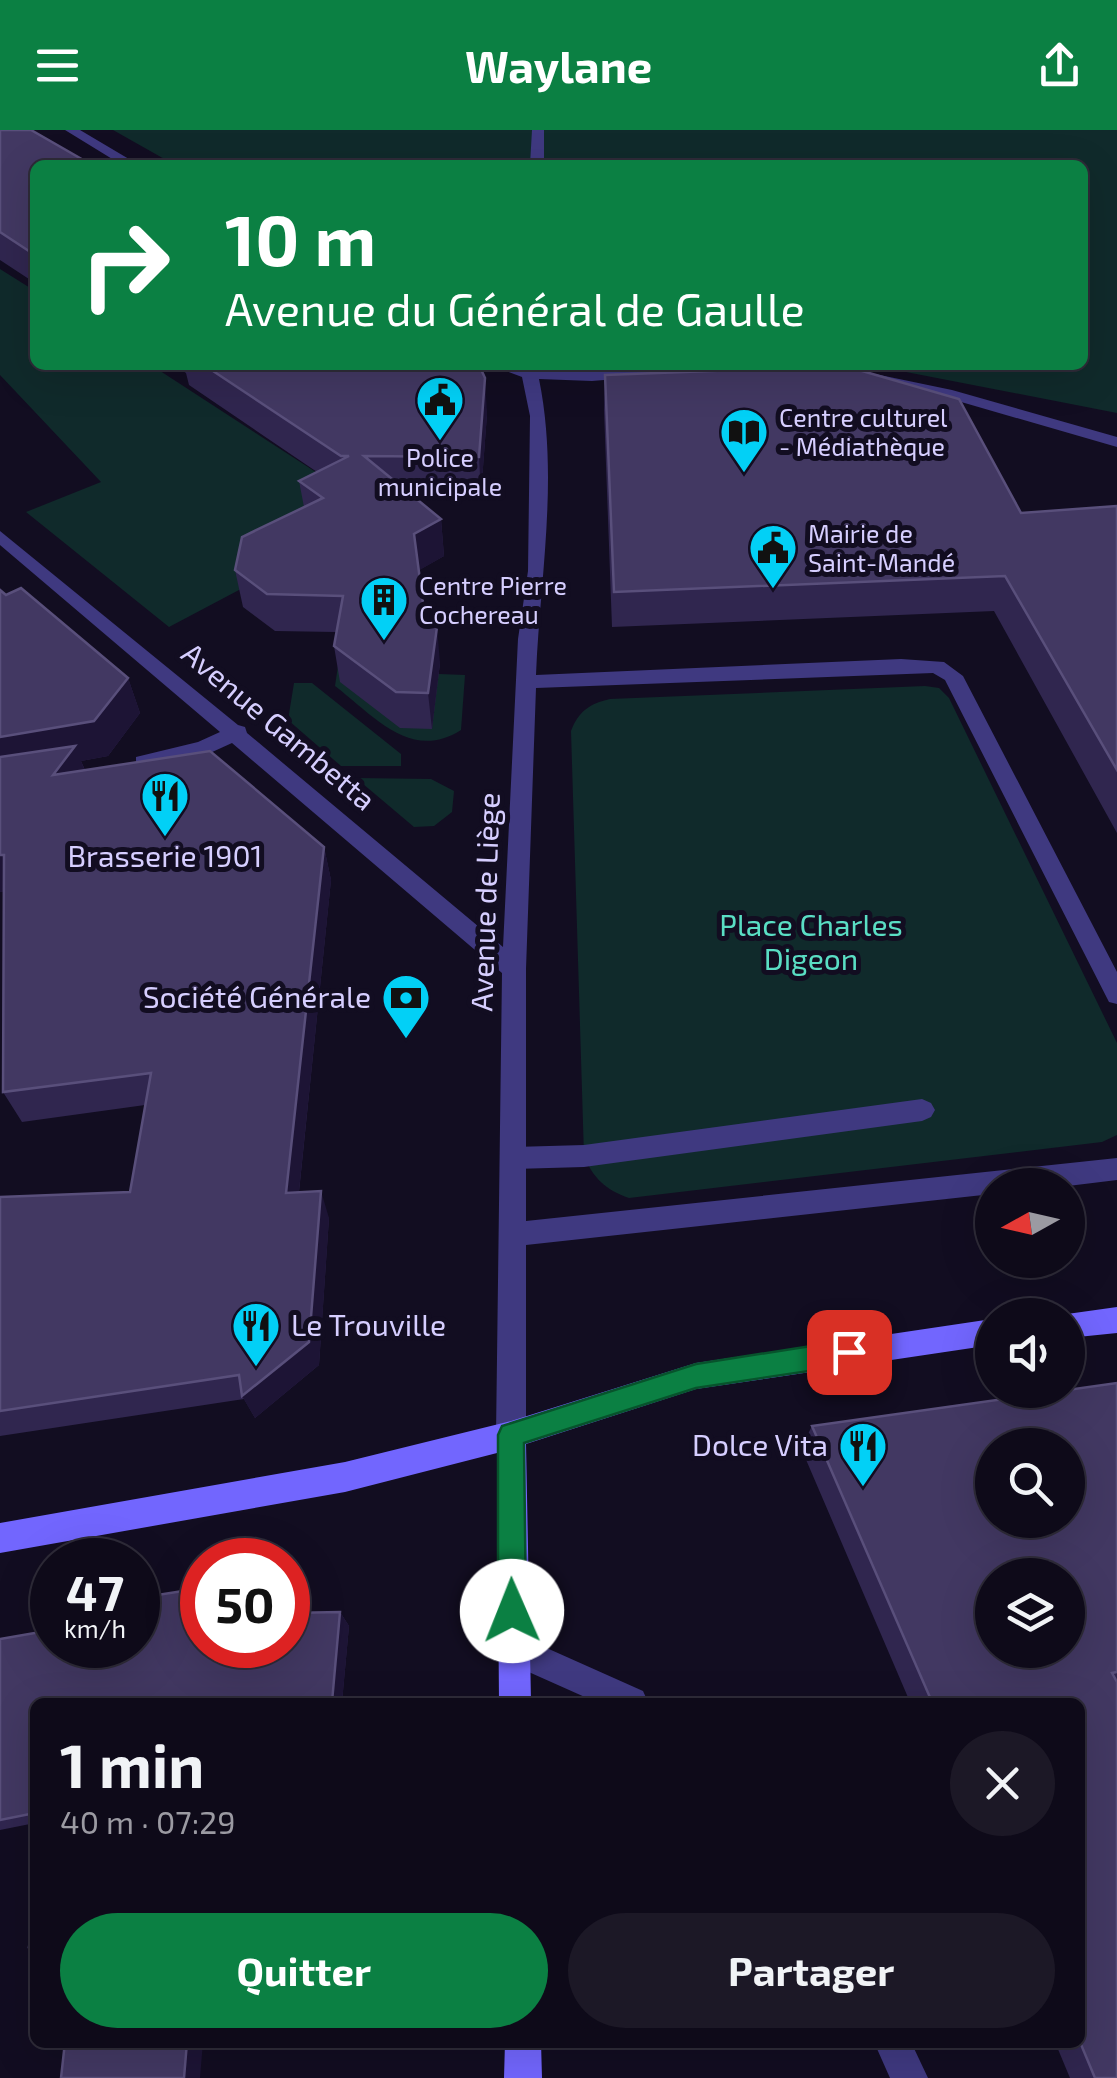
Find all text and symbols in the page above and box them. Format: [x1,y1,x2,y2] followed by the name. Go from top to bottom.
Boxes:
[30,38,85,93] icon: menu
[465,38,652,92] text: Waylane
[1032,38,1087,93] icon: share
[225,196,376,280] text: 10 m
[60,200,190,330] icon: right
[225,281,805,335] text: Avenue du Général de Gaulle
[414,374,466,442] public building icon: Police municipale
[779,402,948,461] place label: Centre culturel - Médiathèque
[718,406,770,474] library icon: Centre culturel - Médiathèque
[378,442,502,501] place label: Police municipale
[808,518,955,577] place label: Mairie de Saint-Mandé
[747,522,799,590] public building icon: Mairie de Saint-Mandé
[419,570,567,629] place label: Centre Pierre Cochereau
[358,574,410,642] building icon: Centre Pierre Cochereau
[175,634,383,817] street label: Avenue Gambetta
[139,770,191,838] restaurant icon: Brasserie 1901
[462,792,506,1012] street label: Avenue de Liège
[67,837,263,873] place label: Brasserie 1901
[719,906,903,976] park label: Place Charles Digeon
[380,972,432,1040] bank icon: Société Générale
[143,978,371,1014] place label: Société Générale
[975,1168,1085,1278] north arrow
[975,1168,1085,1668] map controls
[975,1298,1085,1408] button: sound
[230,1300,282,1368] restaurant icon: Le Trouville
[291,1306,446,1342] place label: Le Trouville
[807,1310,892,1395] pin
[822,1325,877,1380] icon: arrive
[837,1420,889,1488] restaurant icon: Dolce Vita
[692,1426,828,1462] place label: Dolce Vita
[975,1428,1085,1538] button: search
[180,1538,310,1668] speed limit sign: 50
[975,1558,1085,1668] button: layers
[460,1559,564,1663] position arrow
[66,1561,124,1621] text: 47
[64,1613,126,1643] text: km/h
[60,1728,204,1800] text: 1 min
[950,1731,1055,1836] button: close
[60,1802,236,1840] text: 40 m · 07:29
[60,1913,548,2028] button: Quitter
[568,1913,1055,2028] button: Partager

